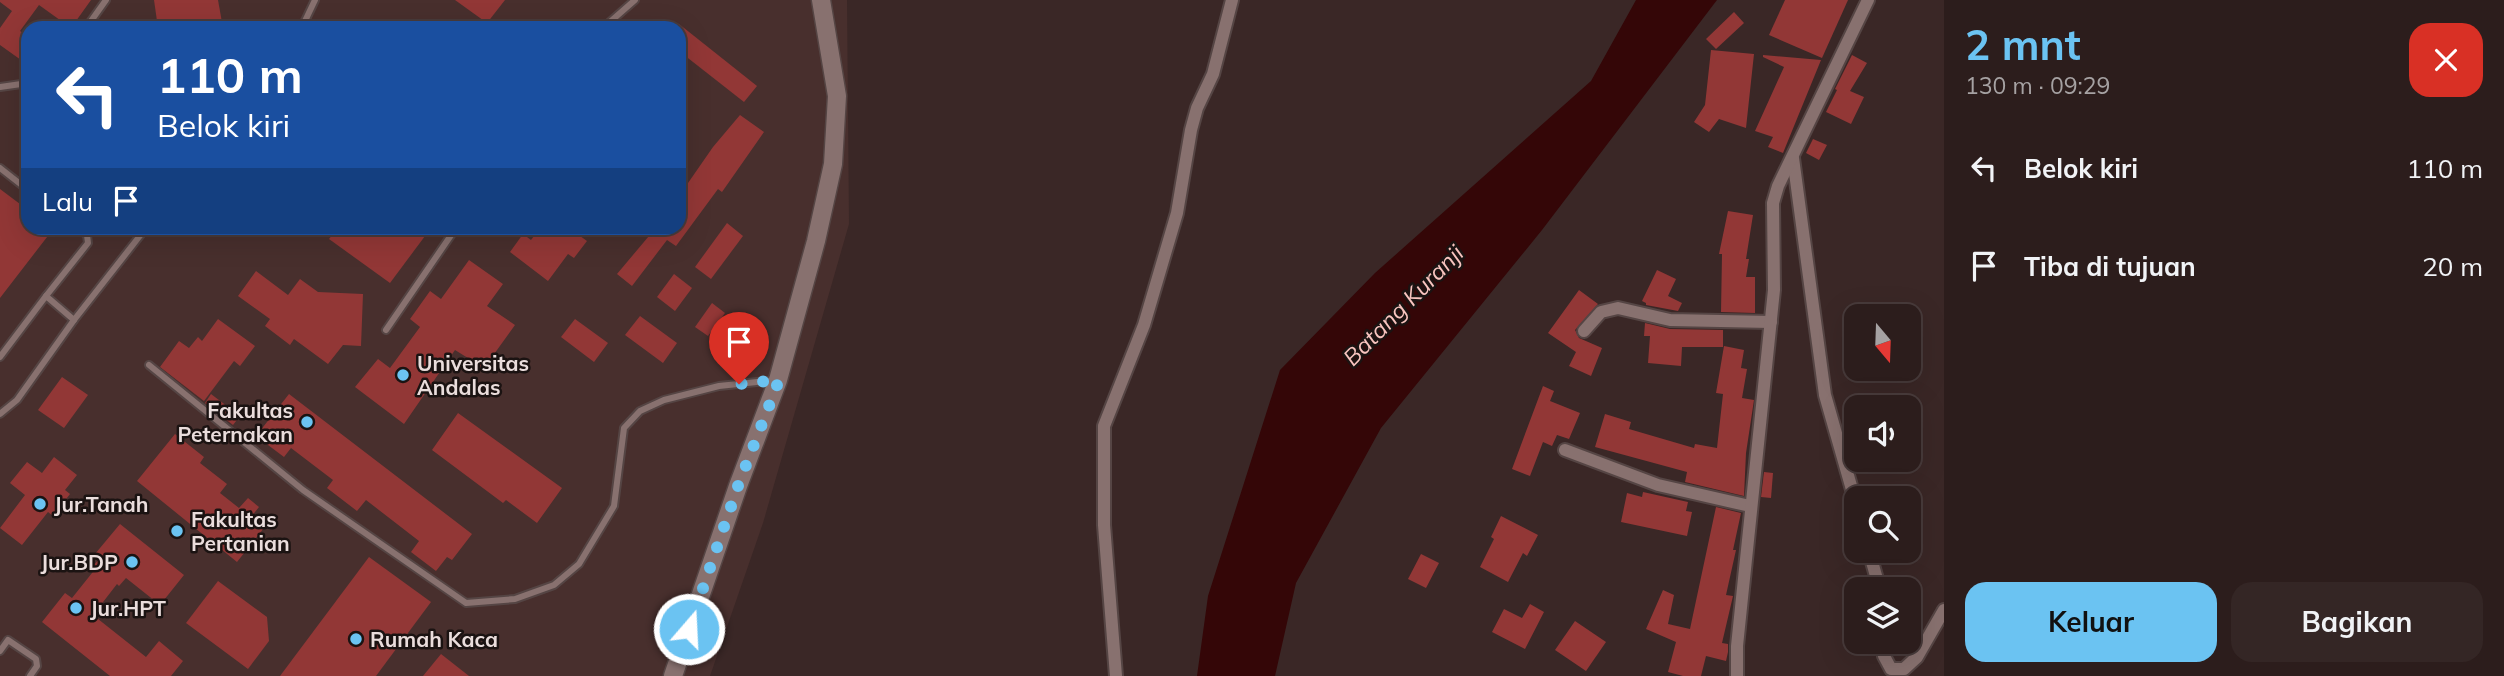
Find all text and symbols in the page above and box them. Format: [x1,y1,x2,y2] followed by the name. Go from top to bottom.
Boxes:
[1965,18,2081,71] text: 2 mnt
[2409,23,2483,97] button: close
[157,44,303,105] text: 110 m
[42,49,133,140] icon: left
[1965,71,2110,100] text: 130 m · 09:29
[157,105,290,145] text: Belok kiri
[1965,149,2003,187] icon: left
[2024,152,2138,185] text: Belok kiri
[2407,152,2483,185] text: 110 m
[107,182,145,220] icon: arrive
[42,185,93,218] text: Lalu
[1337,238,1470,371] water label: Batang Kuranji
[1965,247,2003,285] icon: arrive
[2024,250,2196,283] text: Tiba di tujuan
[2422,250,2483,283] text: 20 m
[1844,304,1922,382] north arrow
[1844,304,1921,654] map controls
[709,312,769,384] pin
[720,323,758,361] icon: arrive
[417,350,529,400] place label: Universitas Andalas
[395,367,411,383] marker: Universitas Andalas
[1844,395,1921,472] button: sound
[178,397,293,447] place label: Fakultas Peternakan
[299,414,315,430] marker: Fakultas Peternakan
[1844,486,1921,563] button: search
[54,491,148,517] place label: Jur.Tanah
[32,496,48,512] marker: Jur.Tanah
[191,506,290,556] place label: Fakultas Pertanian
[169,523,185,539] marker: Fakultas Pertanian
[40,549,118,575] place label: Jur.BDP
[124,554,140,570] marker: Jur.BDP
[1844,577,1921,654] button: layers
[1965,582,2217,662] button: Keluar
[2231,582,2483,662] button: Bagikan
[652,592,726,666] position arrow
[90,595,166,621] place label: Jur.HPT
[68,600,84,616] marker: Jur.HPT
[370,626,498,652] place label: Rumah Kaca
[348,631,364,647] marker: Rumah Kaca

